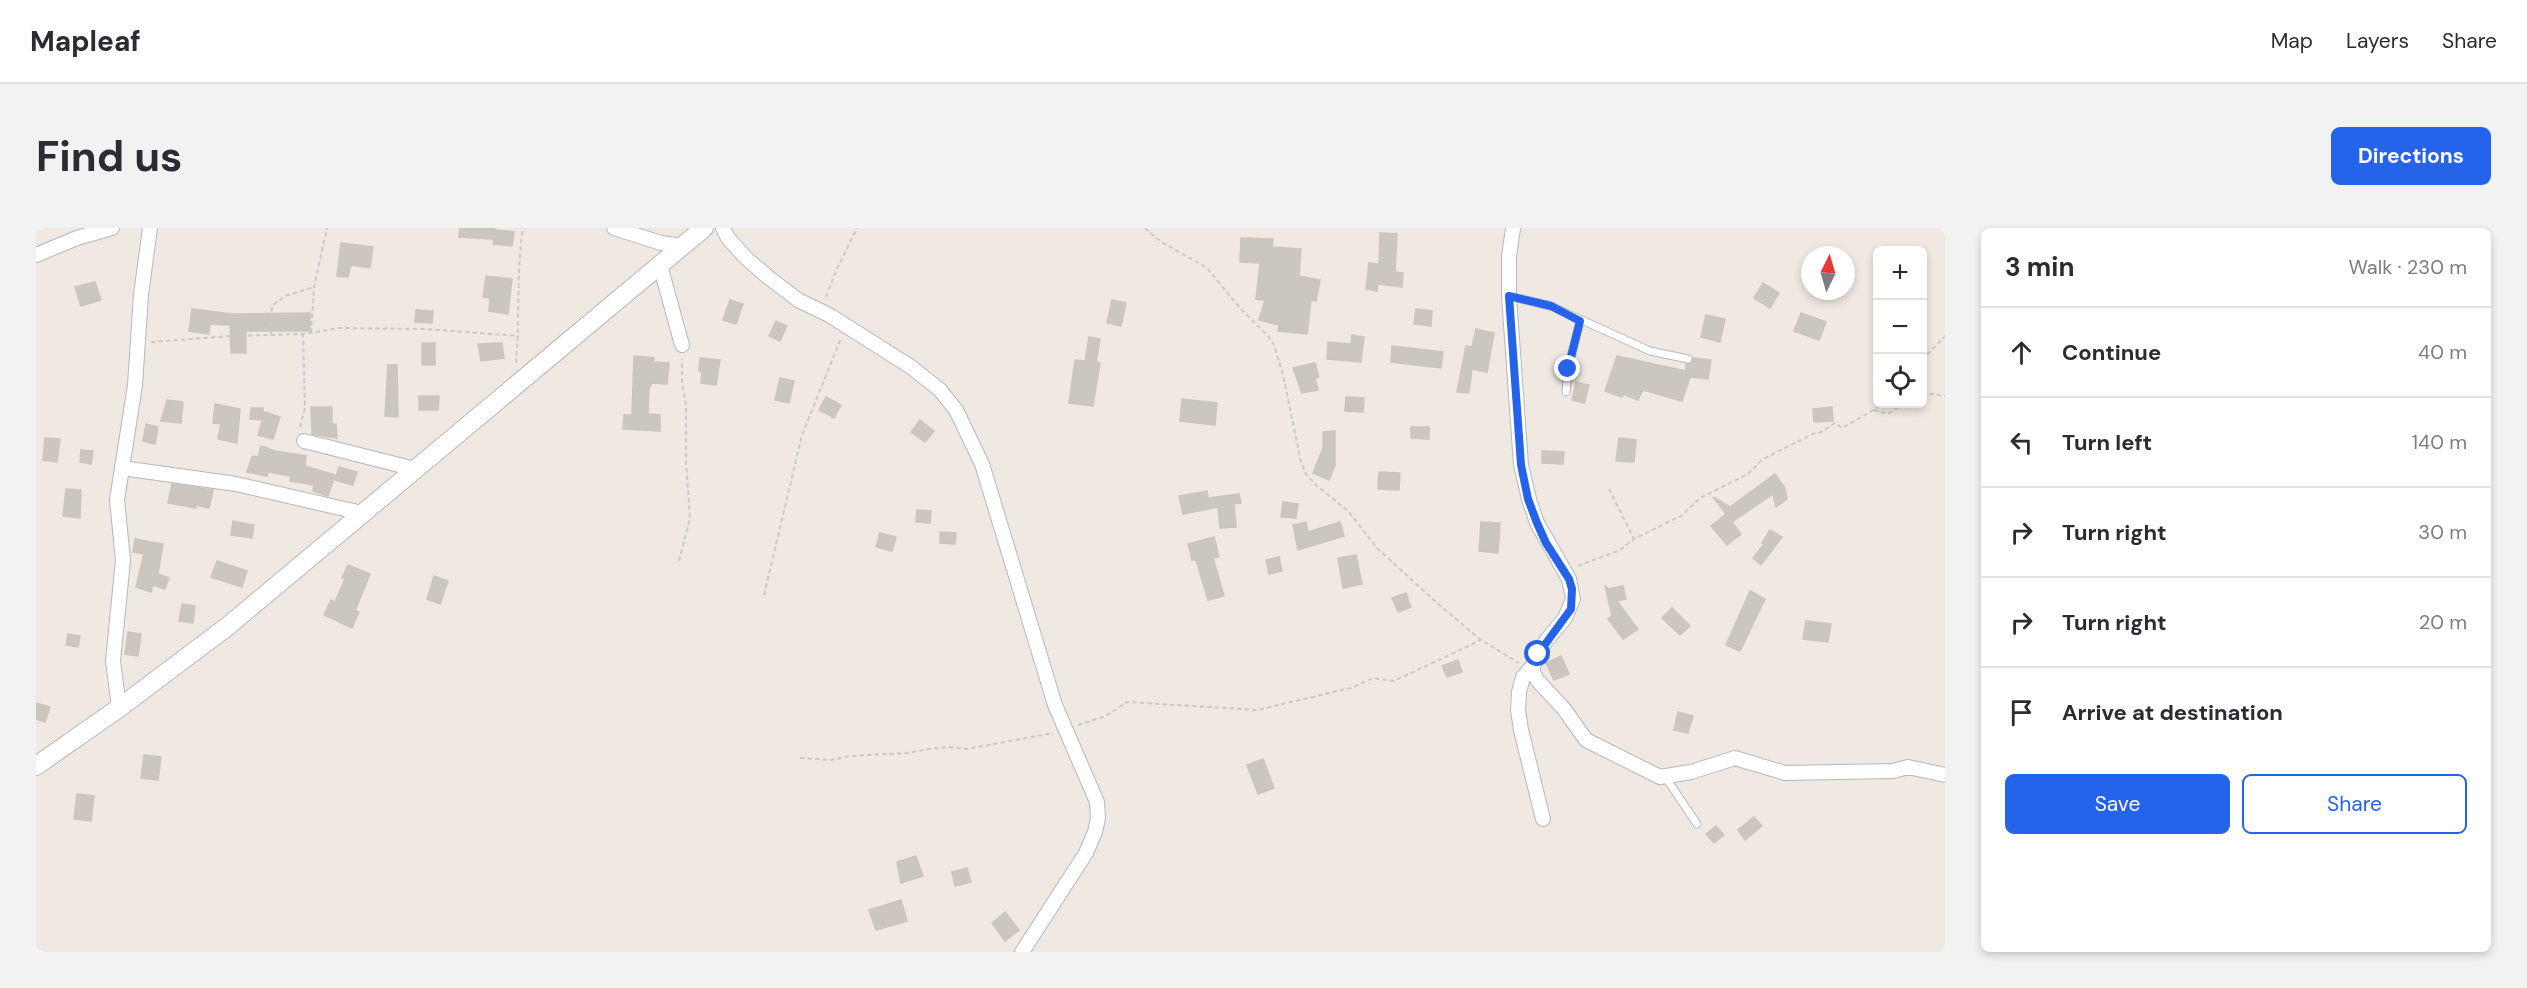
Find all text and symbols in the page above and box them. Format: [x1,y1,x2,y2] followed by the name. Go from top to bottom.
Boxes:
[30,23,141,60] text: Mapleaf
[2271,27,2313,55] text: Map
[2346,27,2409,55] text: Layers
[2442,27,2497,55] text: Share
[2331,127,2491,185] button: Directions
[36,129,182,184] text: Find us
[1801,246,1855,300] north arrow
[1873,246,1927,408] map controls
[1873,246,1927,300] button: +
[2005,250,2074,284] text: 3 min
[2348,254,2467,280] text: Walk · 230 m
[1873,300,1927,354] button: −
[2005,336,2038,369] icon: ahead
[2062,338,2161,367] text: Continue
[2418,339,2467,365] text: 40 m
[1873,354,1927,408] button: locate
[1554,355,1580,381] route end
[2005,426,2038,459] icon: left
[2062,428,2152,457] text: Turn left
[2412,429,2467,455] text: 140 m
[2005,516,2038,549] icon: right
[2062,518,2167,547] text: Turn right
[2418,519,2467,545] text: 30 m
[2005,606,2038,639] icon: right
[2062,608,2167,637] text: Turn right
[2419,609,2467,635] text: 20 m
[1524,640,1550,666] route start
[2005,696,2038,729] icon: arrive
[2062,698,2283,727] text: Arrive at destination
[2005,774,2230,834] button: Save
[2242,774,2467,834] button: Share

